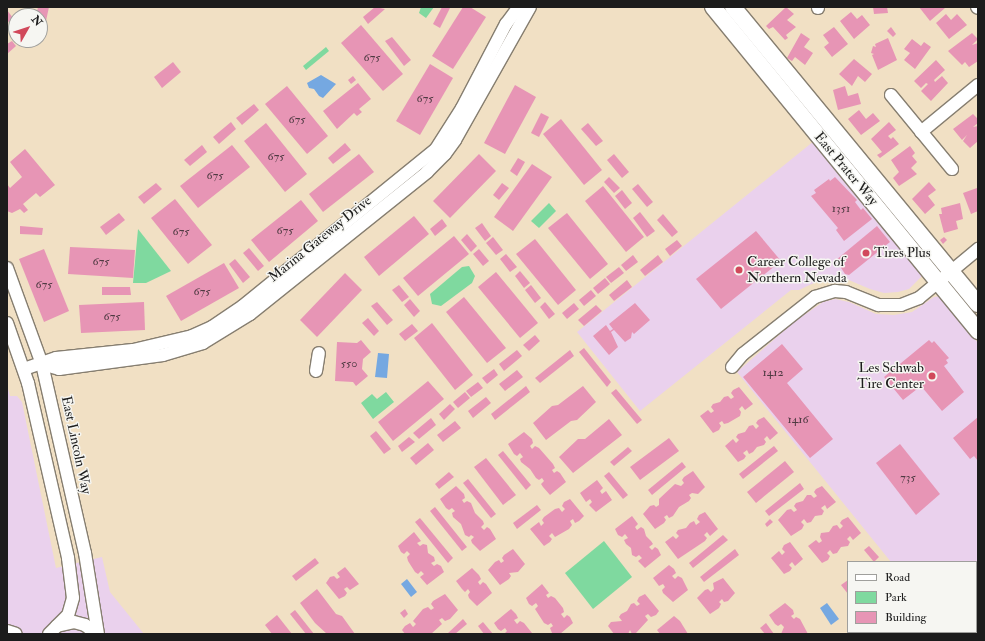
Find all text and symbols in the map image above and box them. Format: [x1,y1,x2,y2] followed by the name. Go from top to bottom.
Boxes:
[8,8,48,48] north arrow
[29,13,45,29] text: N
[364,51,380,65] house number: 675
[417,92,433,106] house number: 675
[289,113,305,127] house number: 675
[810,129,882,209] street label: East Prater Way
[268,150,284,164] house number: 675
[207,169,223,183] house number: 675
[265,192,375,286] street label: Marina Gateway Drive
[832,202,850,216] house number: 1351
[277,224,293,238] house number: 675
[173,225,189,239] house number: 675
[874,245,930,261] place label: Tires Plus
[861,248,871,258] marker: Tires Plus
[747,254,847,286] place label: Career College of Northern Nevada
[93,255,109,269] house number: 675
[734,265,744,275] marker: Career College of Northern Nevada
[36,278,52,292] house number: 675
[194,285,210,299] house number: 675
[104,310,120,324] house number: 675
[341,357,357,371] house number: 550
[857,360,924,392] place label: Les Schwab Tire Center
[762,366,784,380] house number: 1412
[927,371,937,381] marker: Les Schwab Tire Center
[57,394,95,496] street label: East Lincoln Way
[787,413,809,427] house number: 1416
[900,471,916,485] house number: 735
[847,561,977,633] legend
[885,570,910,585] text: Road
[885,590,907,605] text: Park
[885,610,926,625] text: Building

